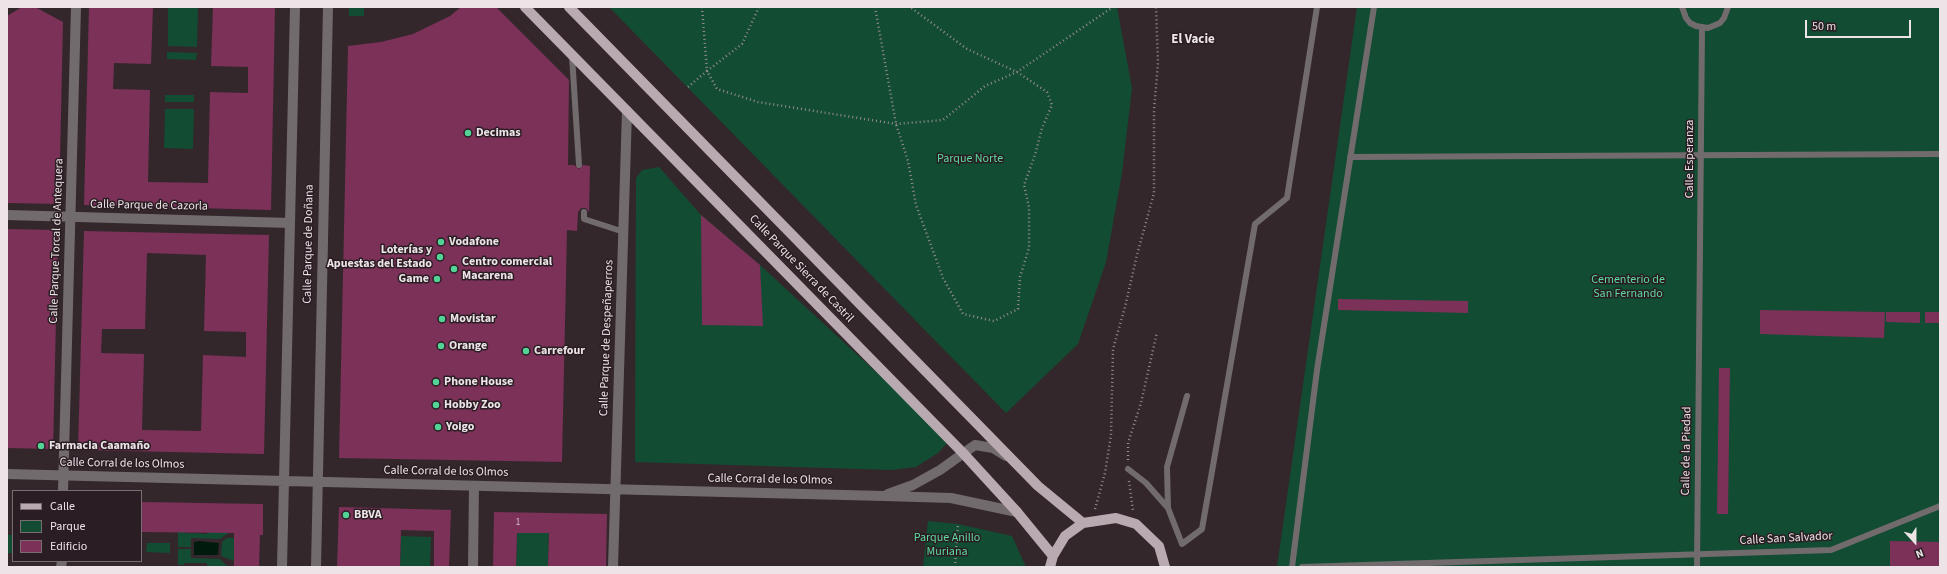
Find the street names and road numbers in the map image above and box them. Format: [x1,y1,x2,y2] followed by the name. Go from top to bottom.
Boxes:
[1683,120,1697,198] street label: Calle Esperanza
[47,158,67,324] street label: Calle Parque Torcal de Antequera
[301,184,317,304] street label: Calle Parque de Doñana
[90,198,208,214] street label: Calle Parque de Cazorla
[746,212,856,326] street label: Calle Parque Sierra de Castril
[597,260,617,416] street label: Calle Parque de Despeñaperros
[1679,406,1695,496] street label: Calle de la Piedad
[60,456,184,472] street label: Calle Corral de los Olmos
[384,464,508,480] street label: Calle Corral de los Olmos
[708,472,832,488] street label: Calle Corral de los Olmos
[1739,529,1833,549] street label: Calle San Salvador

